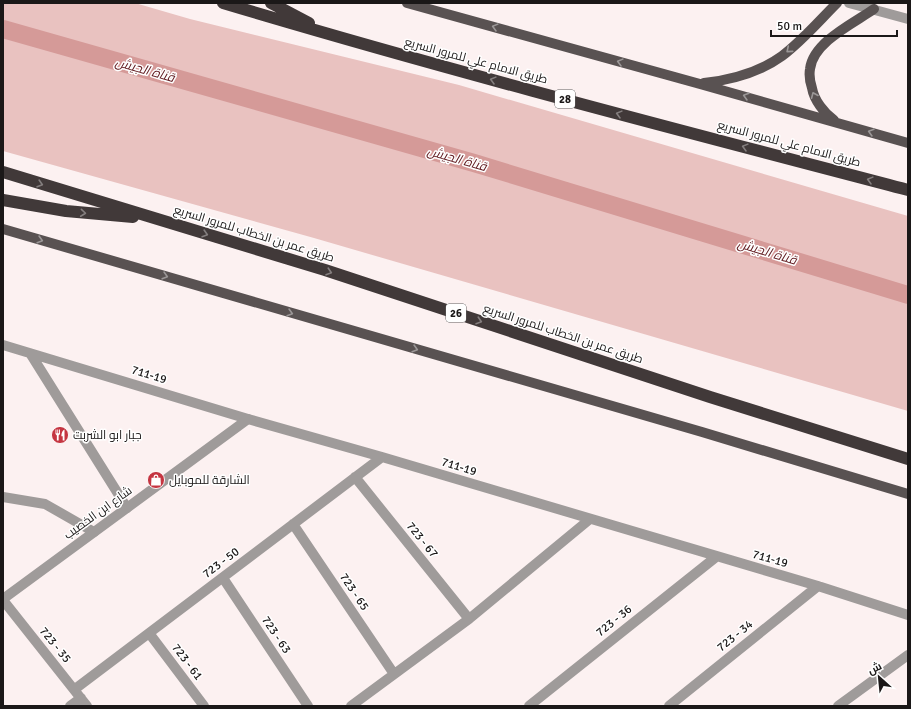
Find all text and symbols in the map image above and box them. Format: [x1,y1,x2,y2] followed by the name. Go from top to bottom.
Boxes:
[771,12,897,38] scale bar
[777,19,802,34] text: 50 m
[492,23,499,32] one-way arrow
[402,35,549,89] street label: طريق الامام علي للمرور السريع
[787,45,794,52] one-way arrow
[113,54,178,86] water label: قناة الجيش
[617,58,624,66] one-way arrow
[490,76,497,85] one-way arrow
[555,90,575,108] road number: 28
[811,91,819,98] one-way arrow
[742,92,749,101] one-way arrow
[616,110,622,118] one-way arrow
[715,118,862,172] street label: طريق الامام علي للمرور السريع
[867,128,874,137] one-way arrow
[425,143,490,175] water label: قناة الجيش
[741,143,748,152] one-way arrow
[867,176,874,185] one-way arrow
[37,179,44,188] one-way arrow
[172,202,336,266] street label: طريق عمر بن الخطاب للمرور السريع
[80,208,86,217] one-way arrow
[201,229,208,238] one-way arrow
[37,235,44,244] one-way arrow
[736,235,800,269] water label: قناة الجيش
[326,267,333,276] one-way arrow
[162,271,169,280] one-way arrow
[481,301,645,367] street label: طريق عمر بن الخطاب للمرور السريع
[446,304,466,322] road number: 26
[286,308,293,317] one-way arrow
[476,316,483,325] one-way arrow
[411,344,418,353] one-way arrow
[130,363,168,387] street label: 711-19
[50,425,70,445] restaurant icon: جبار ابو الشربت
[73,428,142,443] place label: جبار ابو الشربت
[440,455,478,479] street label: 711-19
[146,470,166,490] shop icon: الشارقة للموبايل
[169,473,250,488] place label: الشارقة للموبايل
[61,483,135,543] street label: شارع ابن الخصيب
[403,519,441,561] street label: 723 - 67
[200,544,242,582] street label: 723 - 50
[751,547,789,571] street label: 711-19
[336,570,372,614] street label: 723 - 65
[593,602,635,640] street label: 723 - 36
[258,613,294,657] street label: 723 - 63
[714,617,756,655] street label: 723 - 34
[36,624,74,666] street label: 723 - 35
[168,641,206,683] street label: 723 - 61
[859,657,899,697] north arrow
[865,660,884,678] text: ش

